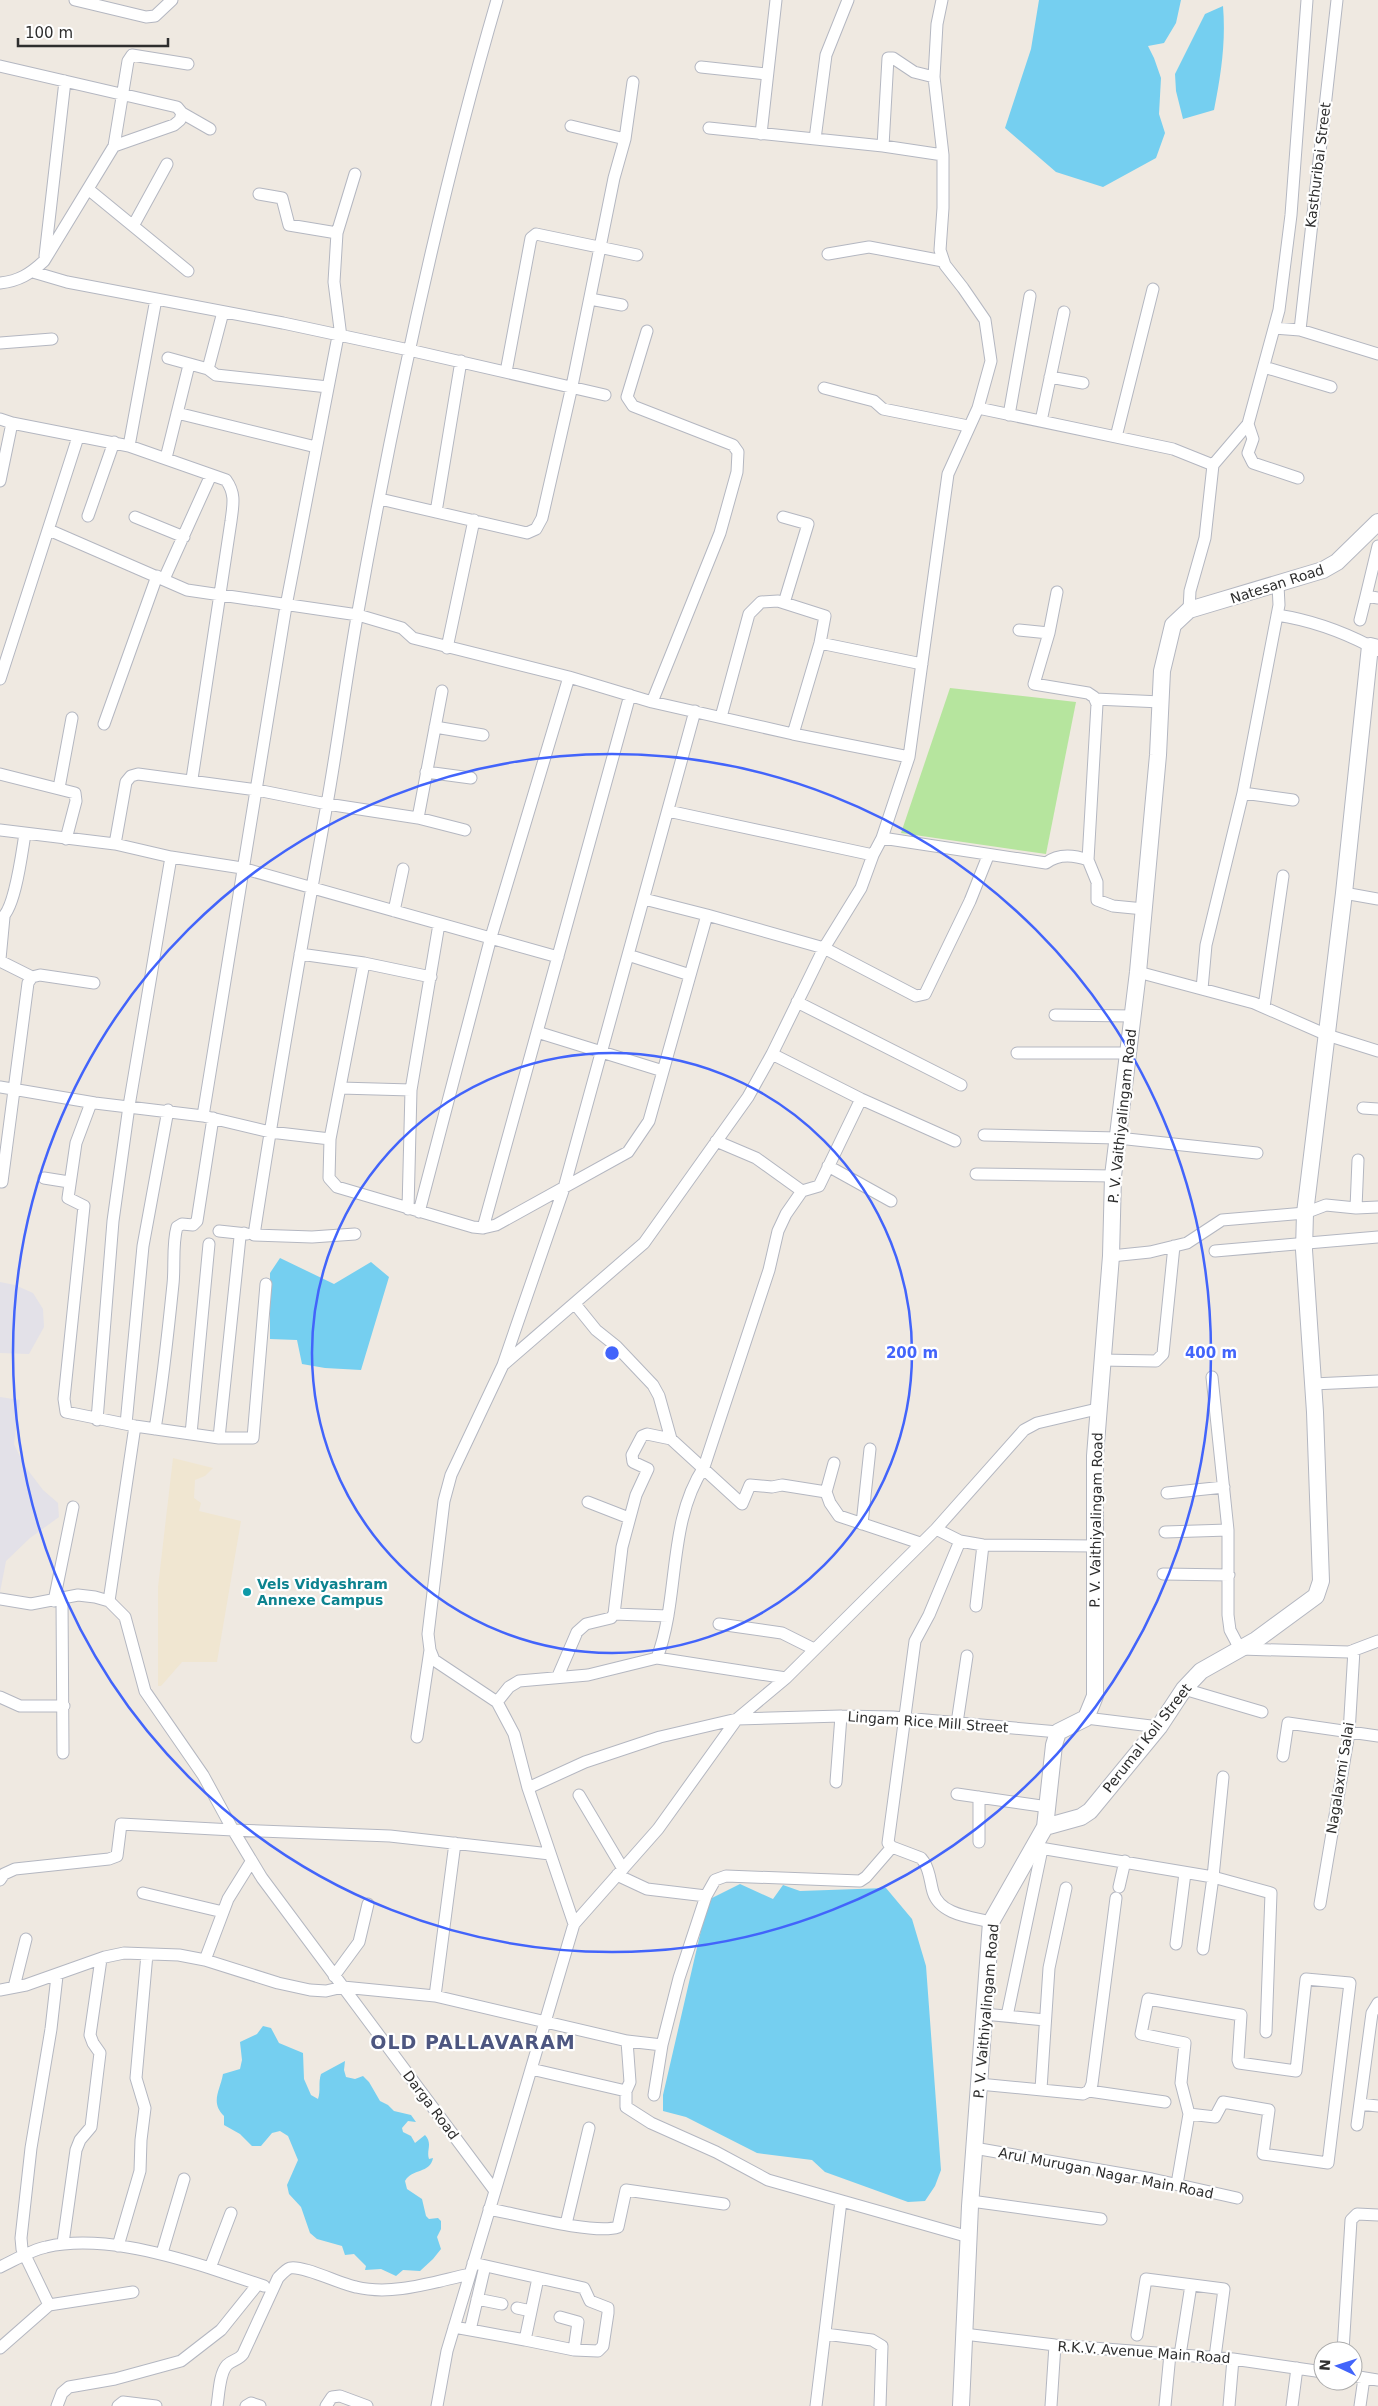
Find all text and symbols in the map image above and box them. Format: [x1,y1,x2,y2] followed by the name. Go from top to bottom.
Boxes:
[18,15,168,47] scale bar
[25,24,73,42] text: 100 m
[1302,101,1334,229] street label: Kasthuribai Street
[1228,561,1326,607] street label: Natesan Road
[1105,1028,1139,1204] street label: P. V. Vaithiyalingam Road
[603,1344,621,1362] centre of rings
[886,1344,938,1362] text: 200 m
[1185,1344,1237,1362] text: 400 m
[1086,1432,1106,1608] street label: P. V. Vaithiyalingam Road
[257,1576,388,1608] place label: Vels Vidyashram Annexe Campus
[241,1586,253,1598] marker: Vels Vidyashram Annexe Campus
[1100,1680,1195,1796] street label: Perumal Koil Street
[847,1708,1009,1736] street label: Lingam Rice Mill Street
[1323,1721,1357,1835] street label: Nagalaxmi Salai
[970,1923,1002,2099] street label: P. V. Vaithiyalingam Road
[370,2031,576,2053] district label: OLD PALLAVARAM
[400,2067,462,2143] street label: Darga Road
[997,2144,1215,2202] street label: Arul Murugan Nagar Main Road
[1057,2338,1231,2366] street label: R.K.V. Avenue Main Road
[1313,2341,1363,2391] north arrow
[1317,2359,1333,2371] text: N

